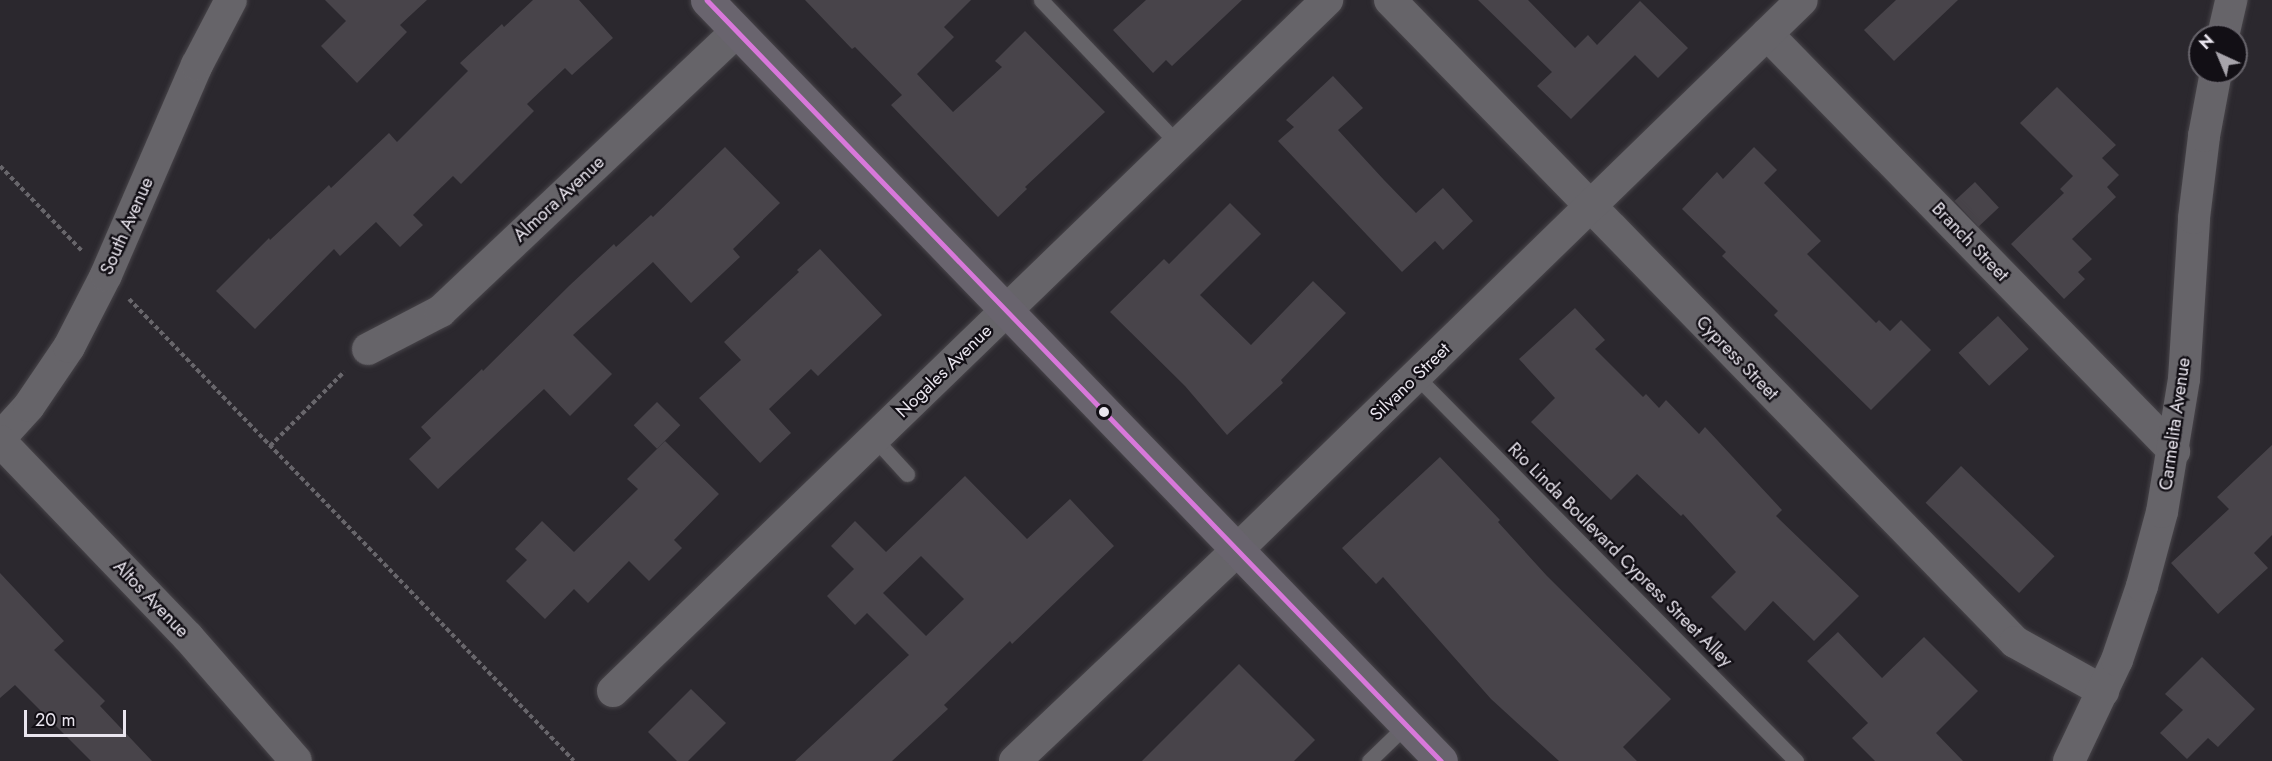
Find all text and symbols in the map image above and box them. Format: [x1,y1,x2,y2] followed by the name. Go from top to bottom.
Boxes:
[2188,24,2248,84] north arrow
[2194,29,2219,55] text: N
[509,151,609,247] street label: Almora Avenue
[96,174,158,278] street label: South Avenue
[1927,198,2013,286] street label: Branch Street
[1692,311,1782,405] street label: Cypress Street
[892,320,996,422] street label: Nogales Avenue
[1365,338,1455,426] street label: Silvano Street
[2155,356,2195,492] street label: Carmelita Avenue
[1098,406,1110,418] unlabelled marker
[1503,438,1737,672] street label: Rio Linda Boulevard Cypress Street Alley
[109,556,193,642] street label: Altos Avenue
[27,698,129,736] scale bar
[35,707,75,733] text: 20 m

